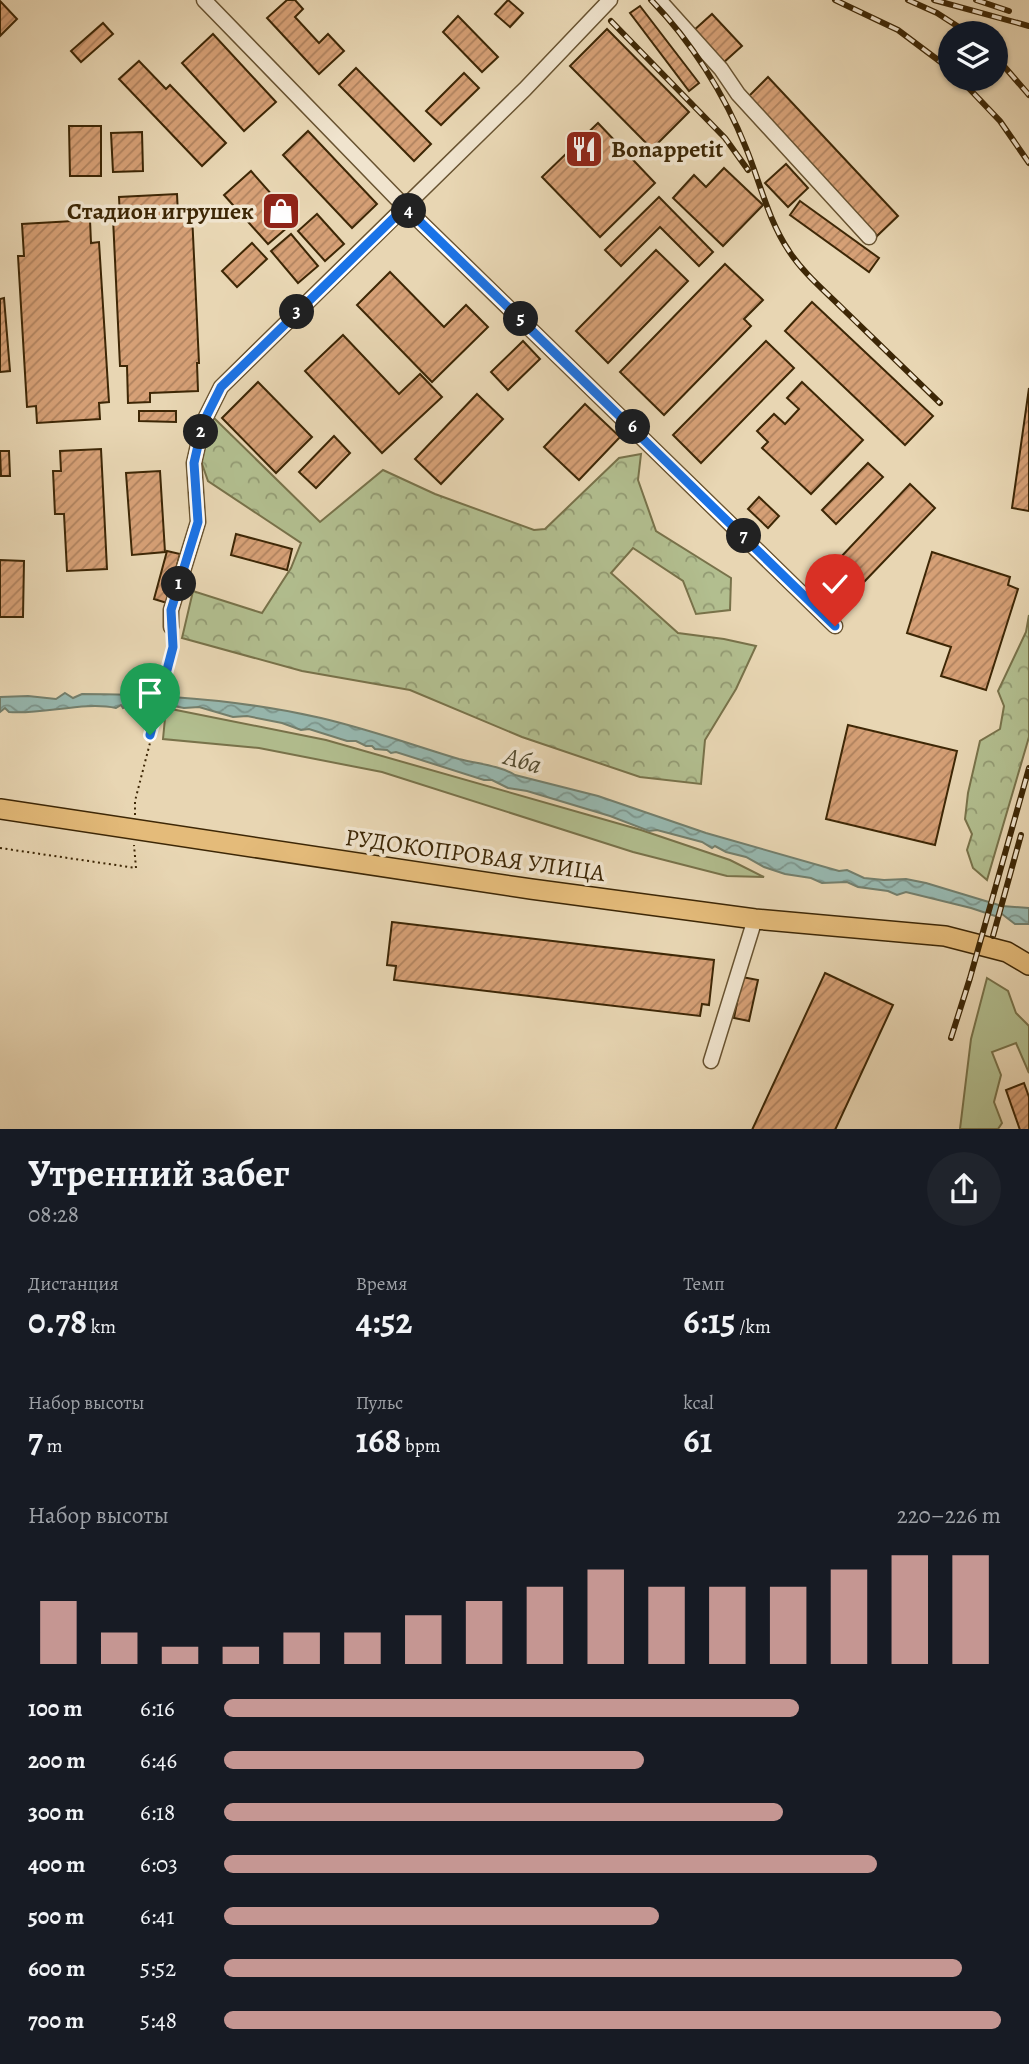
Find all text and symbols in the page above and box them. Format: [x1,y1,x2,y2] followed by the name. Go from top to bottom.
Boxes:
[938,21,1008,91] map controls
[938,21,1008,91] button: layers
[563,128,605,170] restaurant icon: Bonappetit
[611,133,723,165] place label: Bonappetit
[260,190,302,232] shop icon: Стадион игрушек
[392,194,426,228] pin: 4
[67,195,254,227] place label: Стадион игрушек
[404,197,413,223] text: 4
[280,294,314,330] pin: 3
[292,298,301,324] text: 3
[504,302,538,336] pin: 5
[516,305,525,331] text: 5
[616,410,650,444] pin: 6
[628,413,637,439] text: 6
[184,414,218,450] pin: 2
[196,418,205,444] text: 2
[726,518,762,554] pin: 7
[739,522,748,548] text: 7
[805,554,865,626] pin
[816,565,854,603] icon: check
[162,566,196,602] pin: 1
[175,570,182,596] text: 1
[120,663,180,735] pin
[131,674,169,712] icon: arrive
[498,738,546,782] water label: Аба
[343,821,608,889] street label: РУДОКОПРОВАЯ УЛИЦА
[28,1147,289,1199] text: Утренний забег
[927,1152,1001,1226] button: share
[28,1199,79,1230] text: 08:28
[28,1271,119,1297] text: Дистанция
[356,1271,407,1297] text: Время
[683,1271,725,1297] text: Темп
[28,1297,87,1345] text: 0.78
[356,1297,412,1345] text: 4:52
[683,1297,735,1345] text: 6:15
[87,1314,116,1340] text: km
[735,1314,771,1340] text: /km
[28,1390,144,1416] text: Набор высоты
[356,1390,403,1416] text: Пульс
[683,1390,714,1416] text: kcal
[28,1416,43,1464] text: 7
[356,1416,401,1464] text: 168
[683,1416,712,1464] text: 61
[43,1433,63,1459] text: m
[401,1433,441,1459] text: bpm
[28,1500,169,1531] text: Набор высоты
[897,1500,1001,1531] text: 220–226 m
[28,1693,83,1724] text: 100 m
[140,1693,175,1724] text: 6:16
[28,1745,86,1776] text: 200 m
[140,1745,177,1776] text: 6:46
[28,1797,84,1828] text: 300 m
[140,1797,175,1828] text: 6:18
[28,1849,85,1880] text: 400 m
[140,1849,178,1880] text: 6:03
[28,1901,84,1932] text: 500 m
[140,1901,174,1932] text: 6:41
[28,1953,85,1984] text: 600 m
[140,1953,176,1984] text: 5:52
[28,2005,84,2036] text: 700 m
[140,2005,177,2036] text: 5:48

